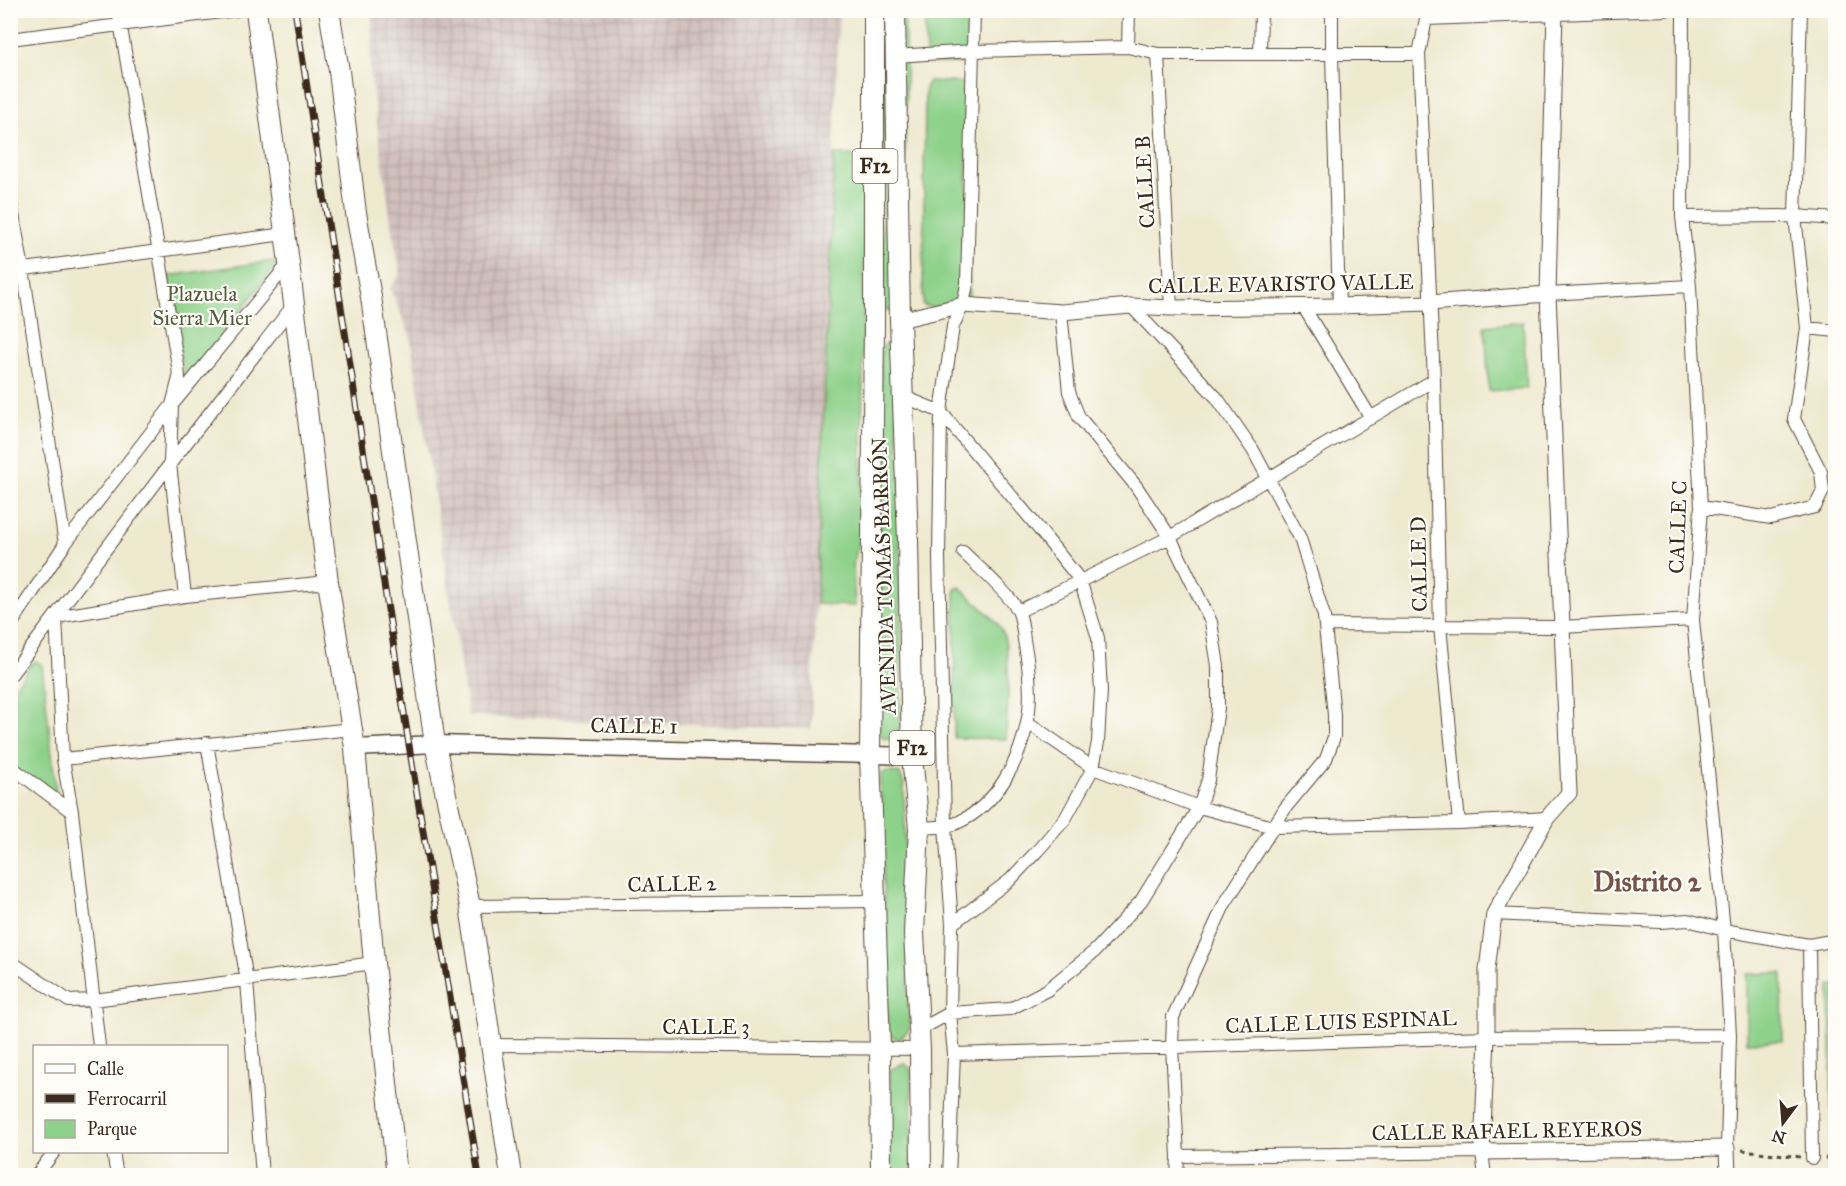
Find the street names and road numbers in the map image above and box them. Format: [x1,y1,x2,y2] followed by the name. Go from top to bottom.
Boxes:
[1130,135,1160,229] street label: CALLE B
[852,149,898,183] road number: F12
[1148,269,1414,299] street label: CALLE EVARISTO VALLE
[865,437,902,716] street label: AVENIDA TOMÁS BARRÓN
[1663,480,1693,574] street label: CALLE C
[1405,516,1433,612] street label: CALLE D
[590,712,678,740] street label: CALLE 1
[890,731,934,765] road number: F12
[627,870,718,898] street label: CALLE 2
[1225,1005,1458,1039] street label: CALLE LUIS ESPINAL
[662,1014,750,1040] street label: CALLE 3
[1371,1116,1643,1146] street label: CALLE RAFAEL REYEROS

